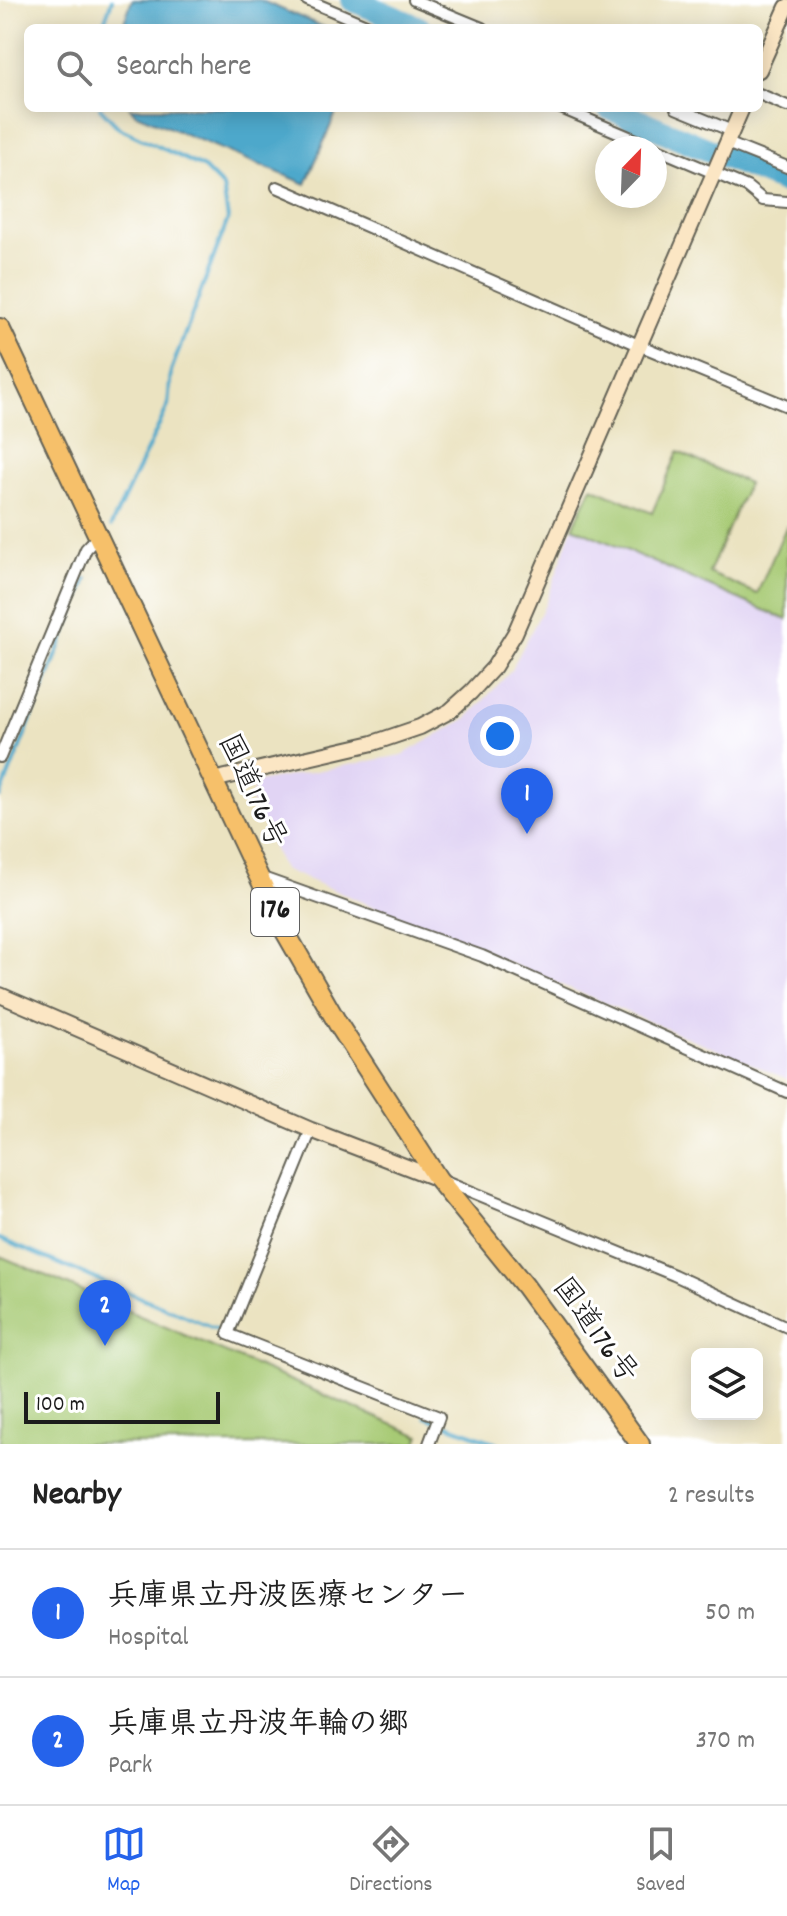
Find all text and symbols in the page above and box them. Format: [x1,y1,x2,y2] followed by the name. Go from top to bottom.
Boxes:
[24,24,763,112] search box
[52,46,96,90] icon: search
[116,47,252,90] text: Search here
[595,136,667,208] north arrow
[480,716,520,756] your location
[205,727,295,857] street label: 国道176号
[501,768,553,834] pin: 1
[251,888,299,936] road number: 176
[540,1270,646,1394] street label: 国道176号
[79,1280,131,1346] pin: 2
[691,1348,763,1420] map controls
[691,1348,763,1420] button: layers
[24,1388,220,1424] scale bar
[36,1390,85,1421] text: 100 m
[32,1472,121,1521] text: Nearby
[668,1478,755,1515] text: 2 results
[108,1577,468,1620] text: 兵庫県立丹波医療センター
[55,1595,61,1632] text: 1
[705,1595,755,1632] text: 50 m
[108,1620,189,1657] text: Hospital
[108,1705,408,1748] text: 兵庫県立丹波年輪の郷
[52,1723,64,1760] text: 2
[696,1723,755,1760] text: 370 m
[108,1748,152,1785] text: Park
[102,1822,146,1901] tab: Map
[349,1822,433,1901] tab: Directions
[636,1822,685,1901] tab: Saved

